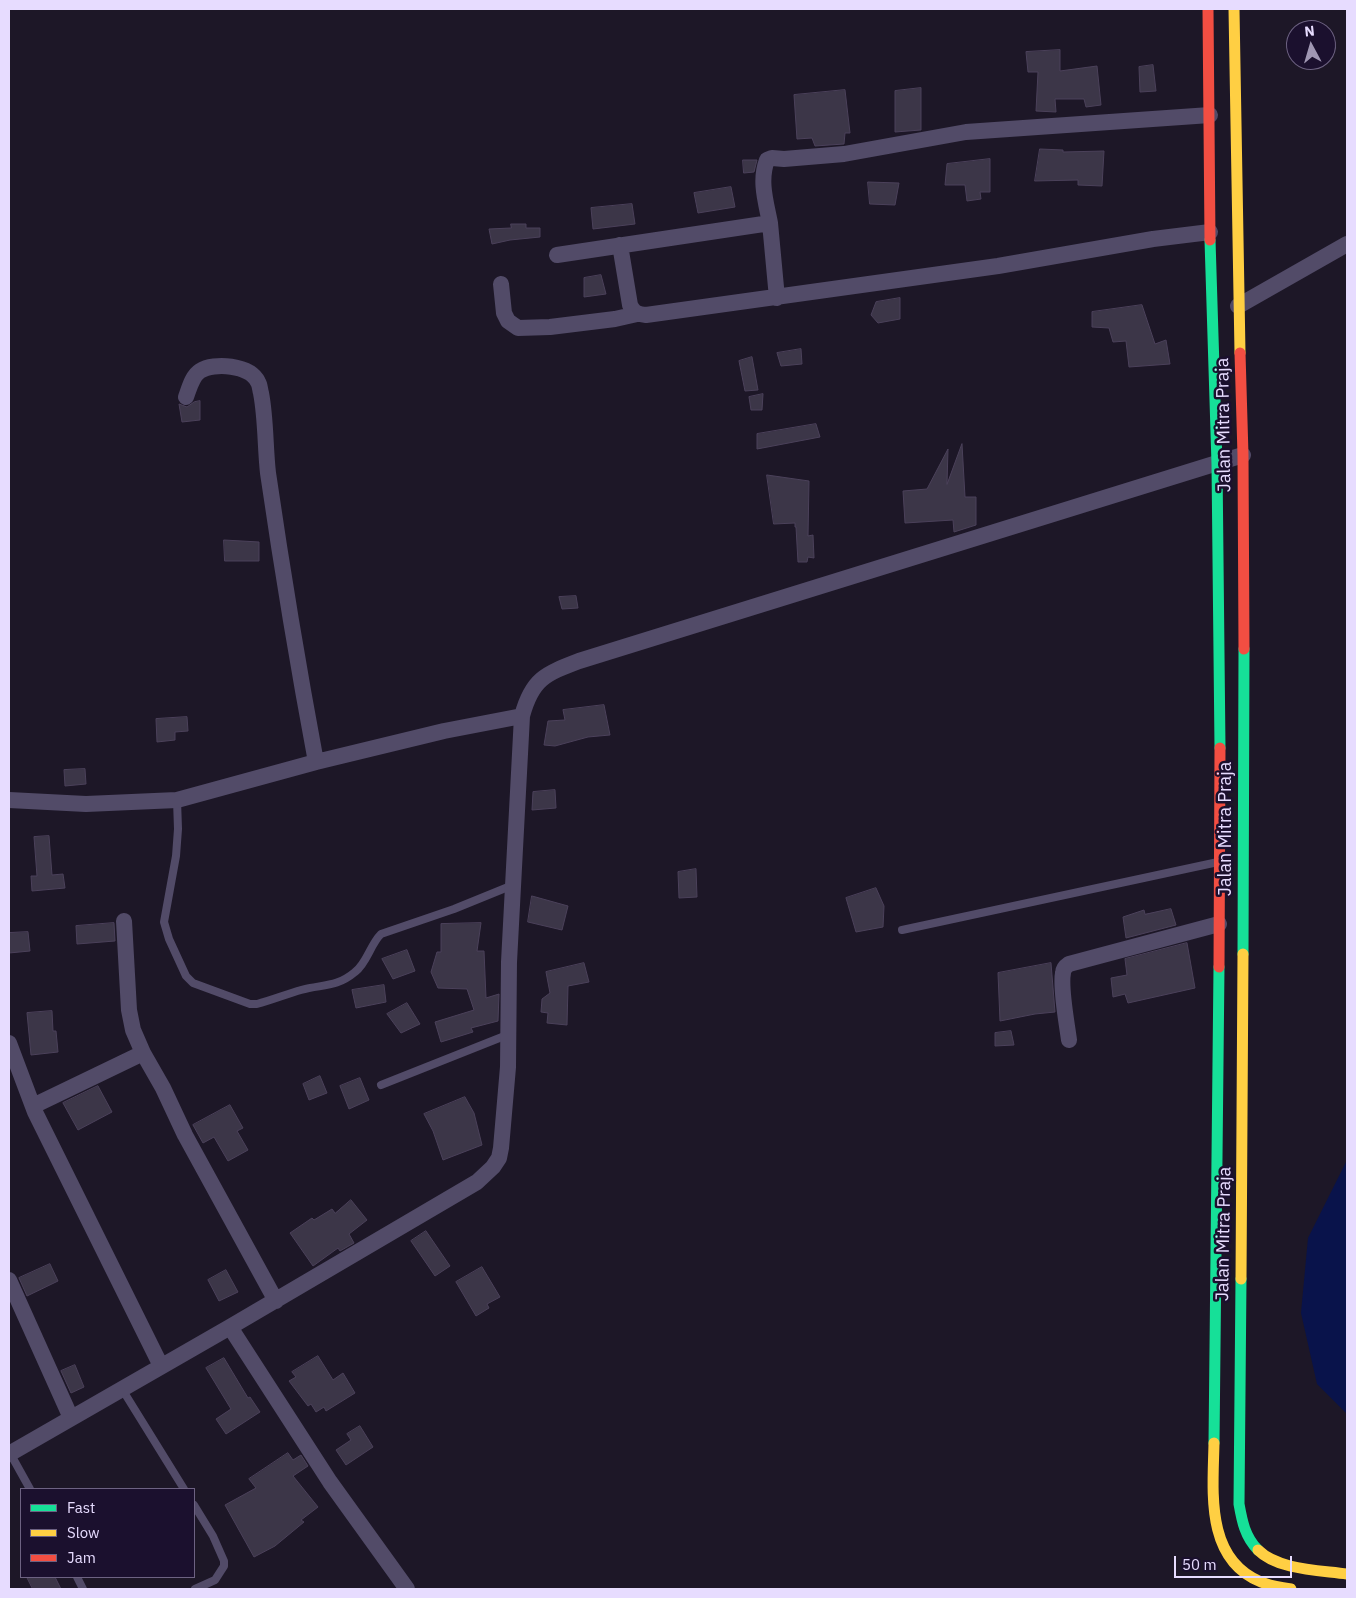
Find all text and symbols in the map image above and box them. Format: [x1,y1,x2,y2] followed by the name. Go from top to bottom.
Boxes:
[1286,20,1336,70] north arrow
[1304,22,1316,41] text: N
[1212,358,1236,492] street label: Jalan Mitra Praja
[1215,762,1237,896] street label: Jalan Mitra Praja
[1212,1167,1236,1301] street label: Jalan Mitra Praja
[20,1488,195,1578] legend
[67,1498,95,1517] text: Fast
[67,1523,100,1542] text: Slow
[1176,1546,1294,1578] scale bar
[67,1548,96,1567] text: Jam
[1182,1555,1217,1574] text: 50 m

